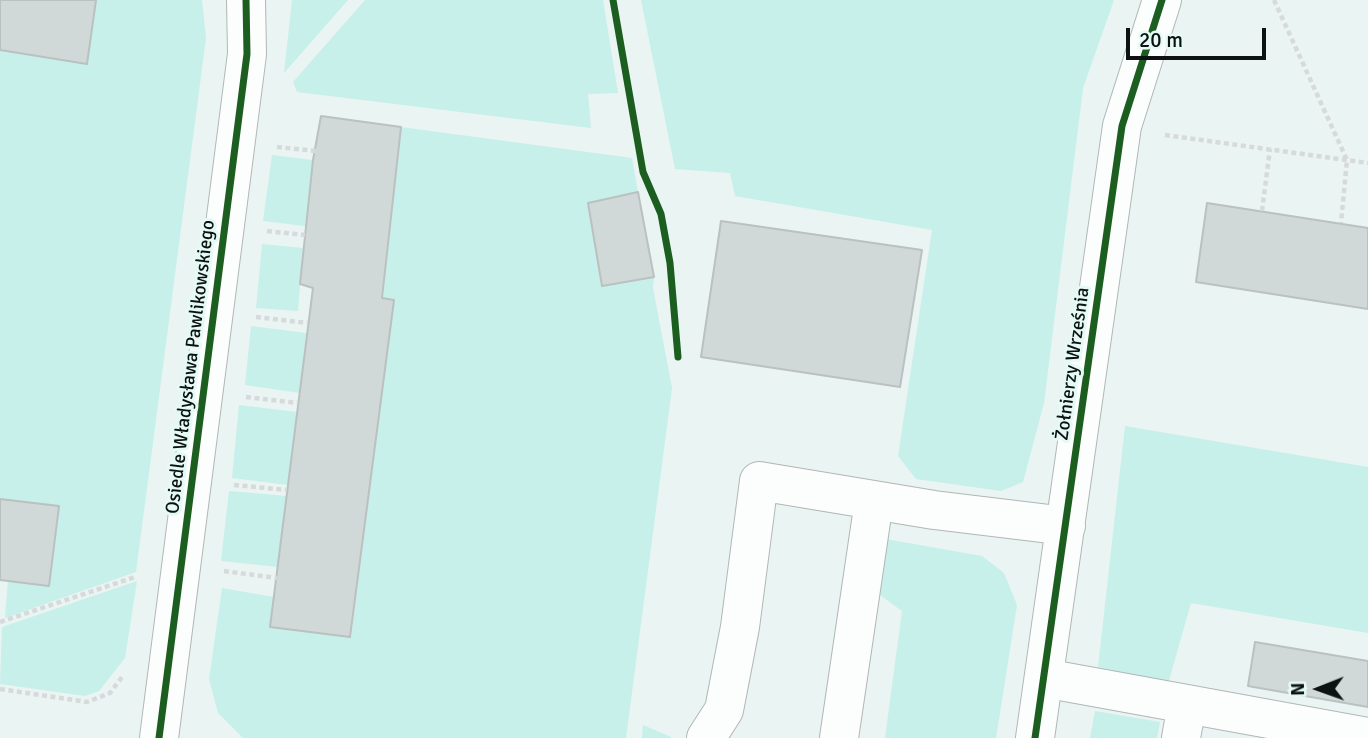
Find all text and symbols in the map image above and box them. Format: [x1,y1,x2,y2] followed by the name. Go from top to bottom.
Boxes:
[1130,14,1270,58] scale bar
[1139,27,1183,53] text: 20 m
[162,219,220,515] street label: Osiedle Władysława Pawlikowskiego
[1051,286,1095,442] street label: Żołnierzy Września
[1284,654,1354,724] north arrow
[1286,683,1310,696] text: N

